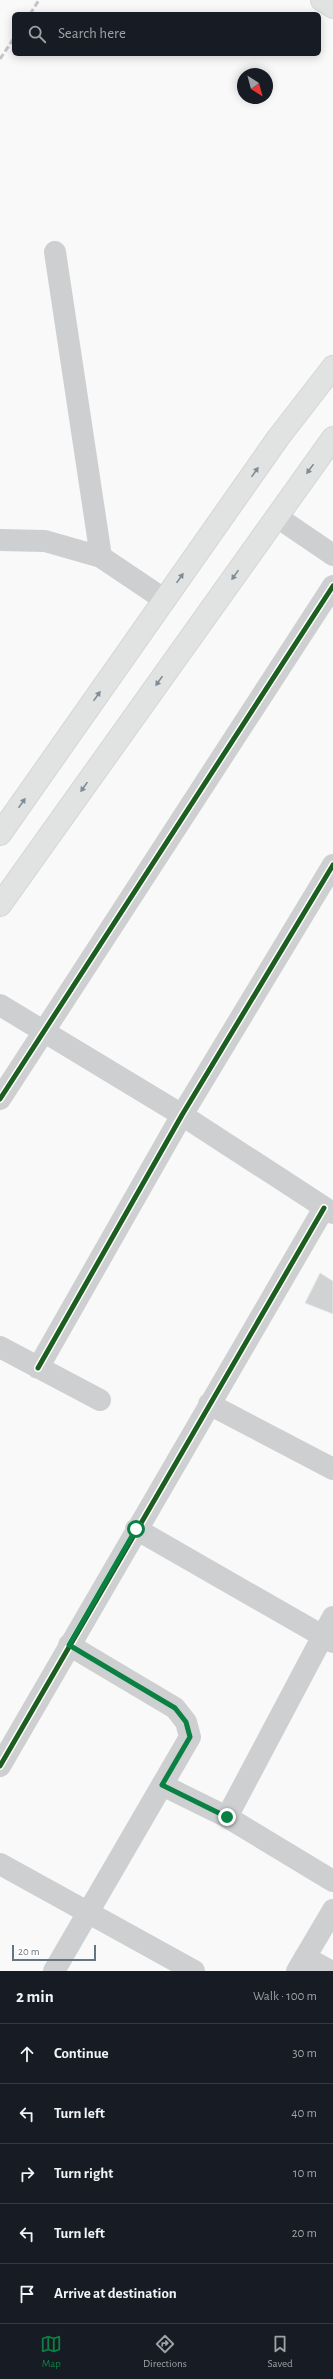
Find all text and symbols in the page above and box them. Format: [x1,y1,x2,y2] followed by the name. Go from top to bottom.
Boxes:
[12,12,321,56] search box
[26,23,48,45] icon: search
[58,26,126,41] text: Search here
[237,68,273,104] north arrow
[306,464,314,475] one-way arrow
[251,467,259,477] one-way arrow
[231,570,239,581] one-way arrow
[176,573,184,584] one-way arrow
[156,676,164,686] one-way arrow
[93,691,101,701] one-way arrow
[80,782,88,792] one-way arrow
[18,797,26,808] one-way arrow
[127,1520,145,1538] route start
[218,1808,236,1826] route end
[12,1943,96,1962] scale bar
[18,1946,39,1957] text: 20 m
[16,1988,54,2005] text: 2 min
[253,1990,317,2003] text: Walk · 100 m
[16,2043,38,2065] icon: ahead
[54,2046,109,2061] text: Continue
[292,2047,317,2060] text: 30 m
[16,2103,38,2125] icon: left
[54,2106,105,2121] text: Turn left
[291,2107,317,2120] text: 40 m
[16,2163,38,2185] icon: right
[54,2166,113,2181] text: Turn right
[293,2167,317,2180] text: 10 m
[16,2223,38,2245] icon: left
[54,2226,105,2241] text: Turn left
[292,2227,317,2240] text: 20 m
[16,2283,38,2305] icon: arrive
[54,2286,177,2301] text: Arrive at destination
[40,2333,62,2370] tab: Map
[143,2333,187,2370] tab: Directions
[267,2333,293,2370] tab: Saved

